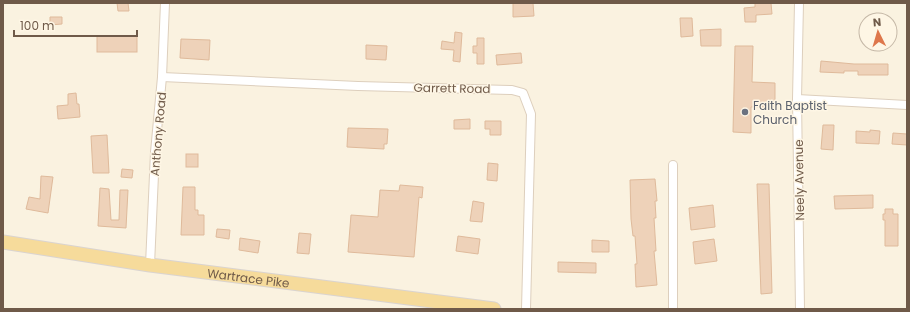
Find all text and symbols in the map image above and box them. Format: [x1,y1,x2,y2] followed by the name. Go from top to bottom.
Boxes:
[14,12,137,38] scale bar
[858,12,898,52] north arrow
[872,14,882,30] text: N
[20,17,54,34] text: 100 m
[413,79,491,97] street label: Garrett Road
[146,91,170,177] street label: Anthony Road
[753,97,827,128] place label: Faith Baptist Church
[740,107,750,117] marker: Faith Baptist Church
[790,139,808,221] street label: Neely Avenue
[206,264,291,291] street label: Wartrace Pike

